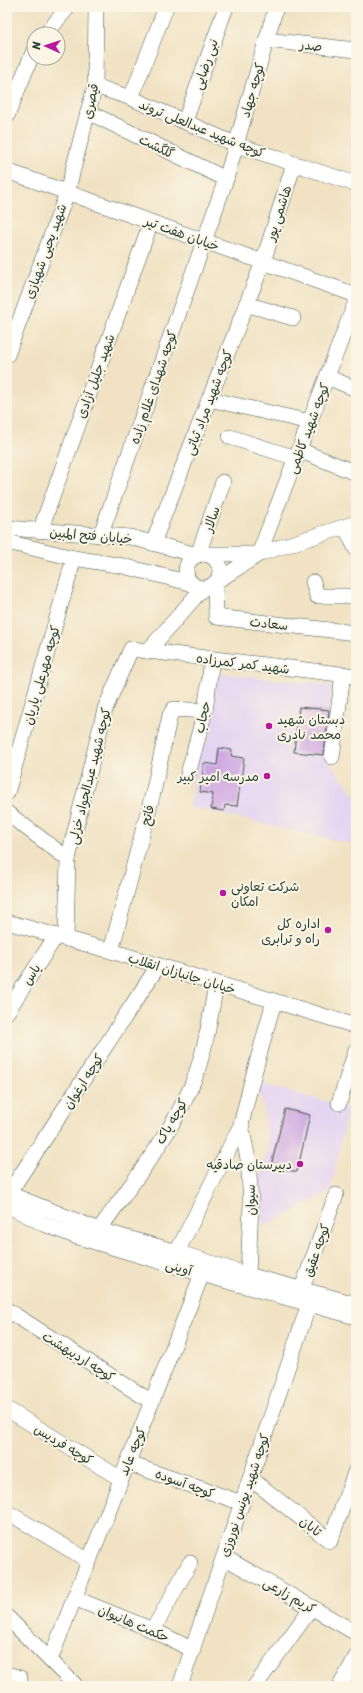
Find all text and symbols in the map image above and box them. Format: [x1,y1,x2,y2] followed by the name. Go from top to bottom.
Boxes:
[26,26,66,66] north arrow
[297,33,323,58] street label: صدر
[186,36,225,93] street label: نبی رضایی
[27,41,46,51] text: N
[234,59,271,120] street label: کوچه جهاد
[75,81,105,121] street label: قیصری
[135,93,269,165] street label: کوچه شهید عبدالعلی تروند
[135,128,179,165] street label: گلگشت
[258,182,298,245] street label: هاشمی پور
[18,200,73,302] street label: شهید یحیی شهبازی
[140,209,223,258] street label: خیابان هفت تیر
[123,327,184,447] street label: کوچه شهدای غلام زاده
[70,331,121,422] street label: شهید جلیل آزادی
[178,346,239,458] street label: کوچه شهید مراد ثباتی
[281,379,337,477] street label: کوچه شهید کاظمی
[196,503,227,536] street label: سالار
[49,520,133,551] street label: خیابان فتح المبین
[249,610,289,637] street label: سعادت
[16,622,67,728] street label: کوچه مهرعلی یاریان
[195,646,291,681] street label: شهید کمر کمرزاده
[188,699,217,735] street label: حجاب
[61,705,118,847] street label: کوچه شهید عبدالجواد خزلی
[277,708,345,746] place label: دبستان شهید محمد نادری
[264,721,274,731] marker: دبستان شهید محمد نادری
[176,765,259,788] place label: مدرسه امیر کبیر
[262,771,272,781] marker: مدرسه امیر کبیر
[134,802,161,828] street label: فاتح
[231,875,299,913] place label: شرکت تعاونی امکان
[218,888,228,898] marker: شرکت تعاونی امکان
[261,912,320,950] place label: اداره کل راه و ترابری
[323,925,333,935] marker: اداره کل راه و ترابری
[125,946,239,1001] street label: خیابان جانبازان انقلاب
[16,959,47,990] street label: یاس
[57,1048,110,1114] street label: کوچه ارغوان
[149,1093,194,1149] street label: کوچه پاک
[206,1153,292,1176] place label: دبیرستان صادقیه
[295,1159,305,1169] marker: دبیرستان صادقیه
[239,1184,262,1216] street label: سیوان
[296,1220,337,1280] street label: کوچه عقیق
[163,1253,196,1283] street label: آوینی
[38,1325,120,1388] street label: کوچه اردیبهشت
[30,1418,98,1471] street label: کوچه فردیس
[112,1423,153,1479] street label: کوچه عابد
[213,1430,277,1560] street label: کوچه شهید یونس نوروزی
[152,1462,218,1505] street label: کوچه آسوده
[294,1510,327,1543] street label: تابان
[259,1571,321,1620] street label: کریم زارعی
[95,1598,173,1649] street label: حکمت هانیوان

